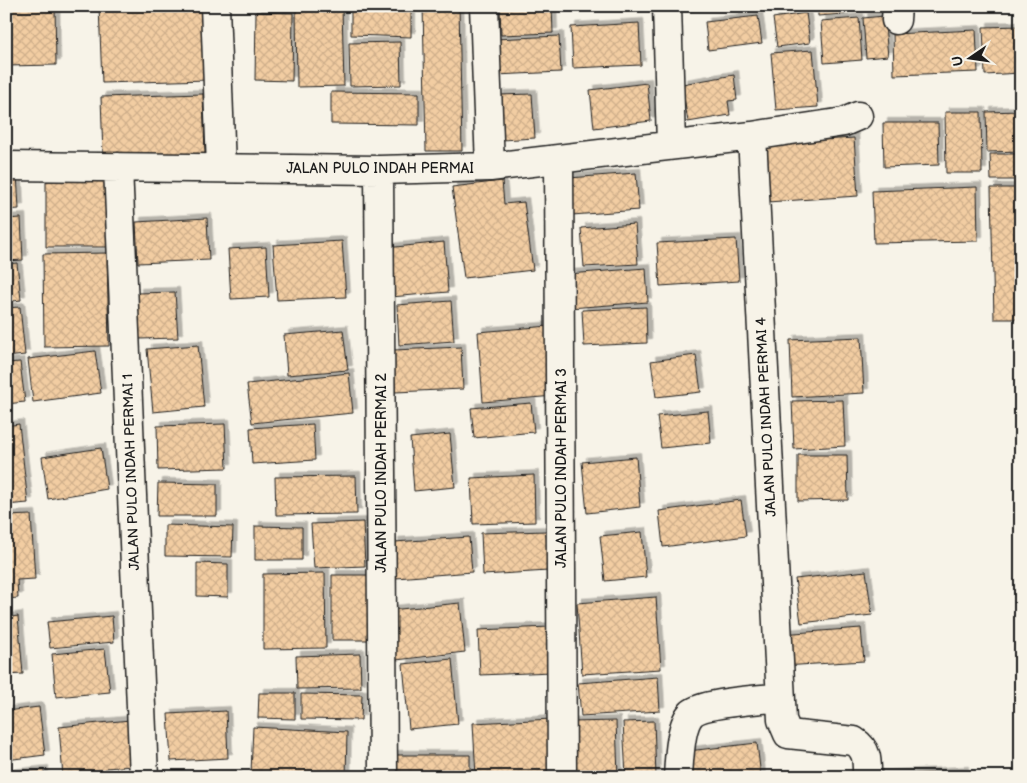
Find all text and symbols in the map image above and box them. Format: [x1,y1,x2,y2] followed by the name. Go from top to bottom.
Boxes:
[944,32,994,82] north arrow
[948,54,967,68] text: U
[286,160,474,177] street label: JALAN PULO INDAH PERMAI
[752,316,780,517] street label: JALAN PULO INDAH PERMAI 4
[553,368,570,568] street label: JALAN PULO INDAH PERMAI 3
[373,372,390,573] street label: JALAN PULO INDAH PERMAI 2
[119,373,143,571] street label: JALAN PULO INDAH PERMAI 1

